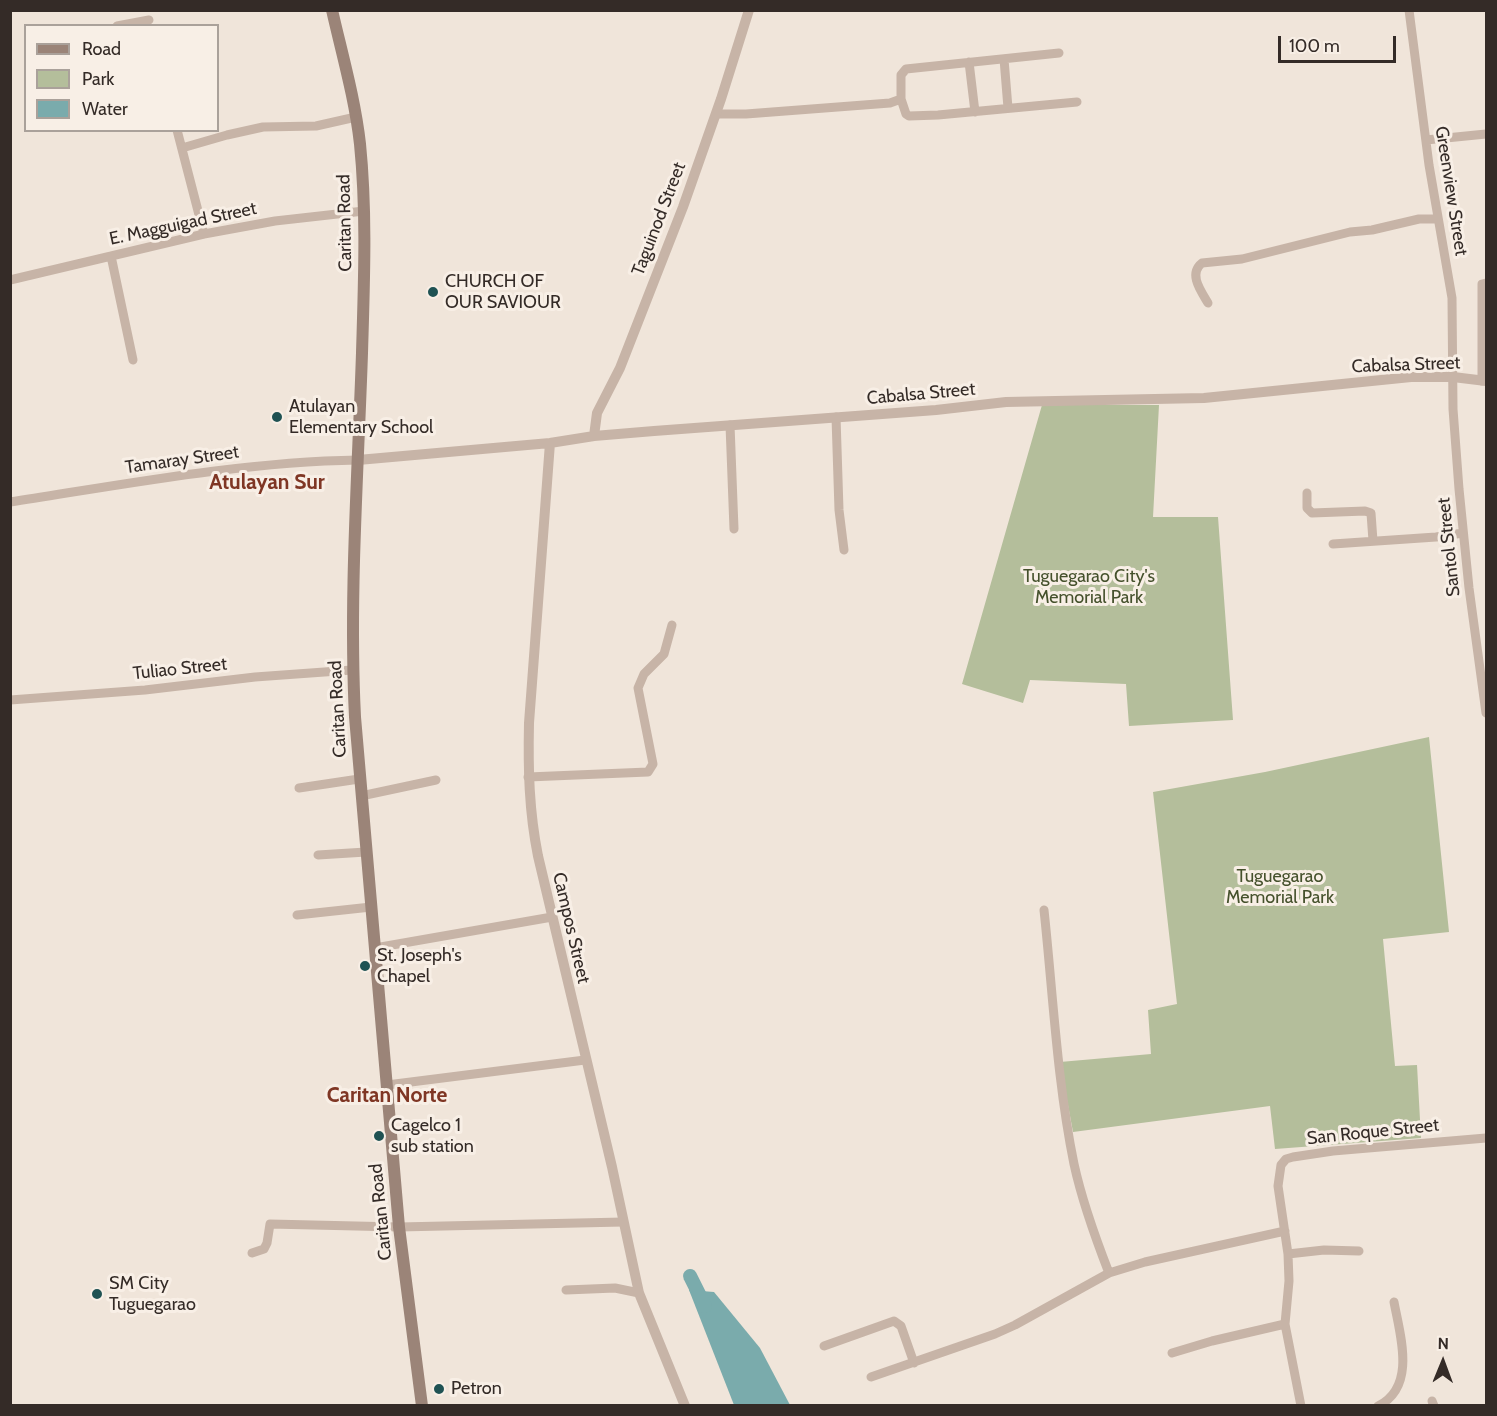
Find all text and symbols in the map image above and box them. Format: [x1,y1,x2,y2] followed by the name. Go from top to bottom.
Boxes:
[24,24,219,132] legend
[1281,24,1400,62] scale bar
[1289,35,1340,57] text: 100 m
[82,38,121,60] text: Road
[82,68,114,90] text: Park
[82,98,128,120] text: Water
[1430,125,1472,257] street label: Greenview Street
[627,159,691,279] street label: Taguinod Street
[333,174,357,272] street label: Caritan Road
[107,198,259,250] street label: E. Magguigad Street
[445,271,561,314] place label: CHURCH OF OUR SAVIOUR
[426,285,440,299] marker: CHURCH OF OUR SAVIOUR
[1351,352,1461,378] street label: Cabalsa Street
[866,378,976,410] street label: Cabalsa Street
[289,396,433,438] place label: Atulayan Elementary School
[270,410,284,424] marker: Atulayan Elementary School
[124,441,240,479] street label: Tamaray Street
[209,470,325,496] district label: Atulayan Sur
[1433,496,1465,598] street label: Santol Street
[1023,566,1155,608] park label: Tuguegarao City's Memorial Park
[132,653,228,685] street label: Tuliao Street
[325,660,351,758] street label: Caritan Road
[1226,866,1334,908] park label: Tuguegarao Memorial Park
[548,870,594,986] street label: Campos Street
[377,945,462,988] place label: St. Joseph's Chapel
[358,959,372,973] marker: St. Joseph's Chapel
[327,1083,447,1109] district label: Caritan Norte
[1306,1114,1440,1150] street label: San Roque Street
[391,1115,474,1158] place label: Cagelco 1 sub station
[372,1129,386,1143] marker: Cagelco 1 sub station
[365,1163,397,1261] street label: Caritan Road
[109,1273,196,1316] place label: SM City Tuguegarao
[90,1287,104,1301] marker: SM City Tuguegarao
[1413,1332,1473,1392] north arrow
[1438,1334,1449,1353] text: N
[451,1378,502,1400] place label: Petron
[432,1382,446,1396] marker: Petron

